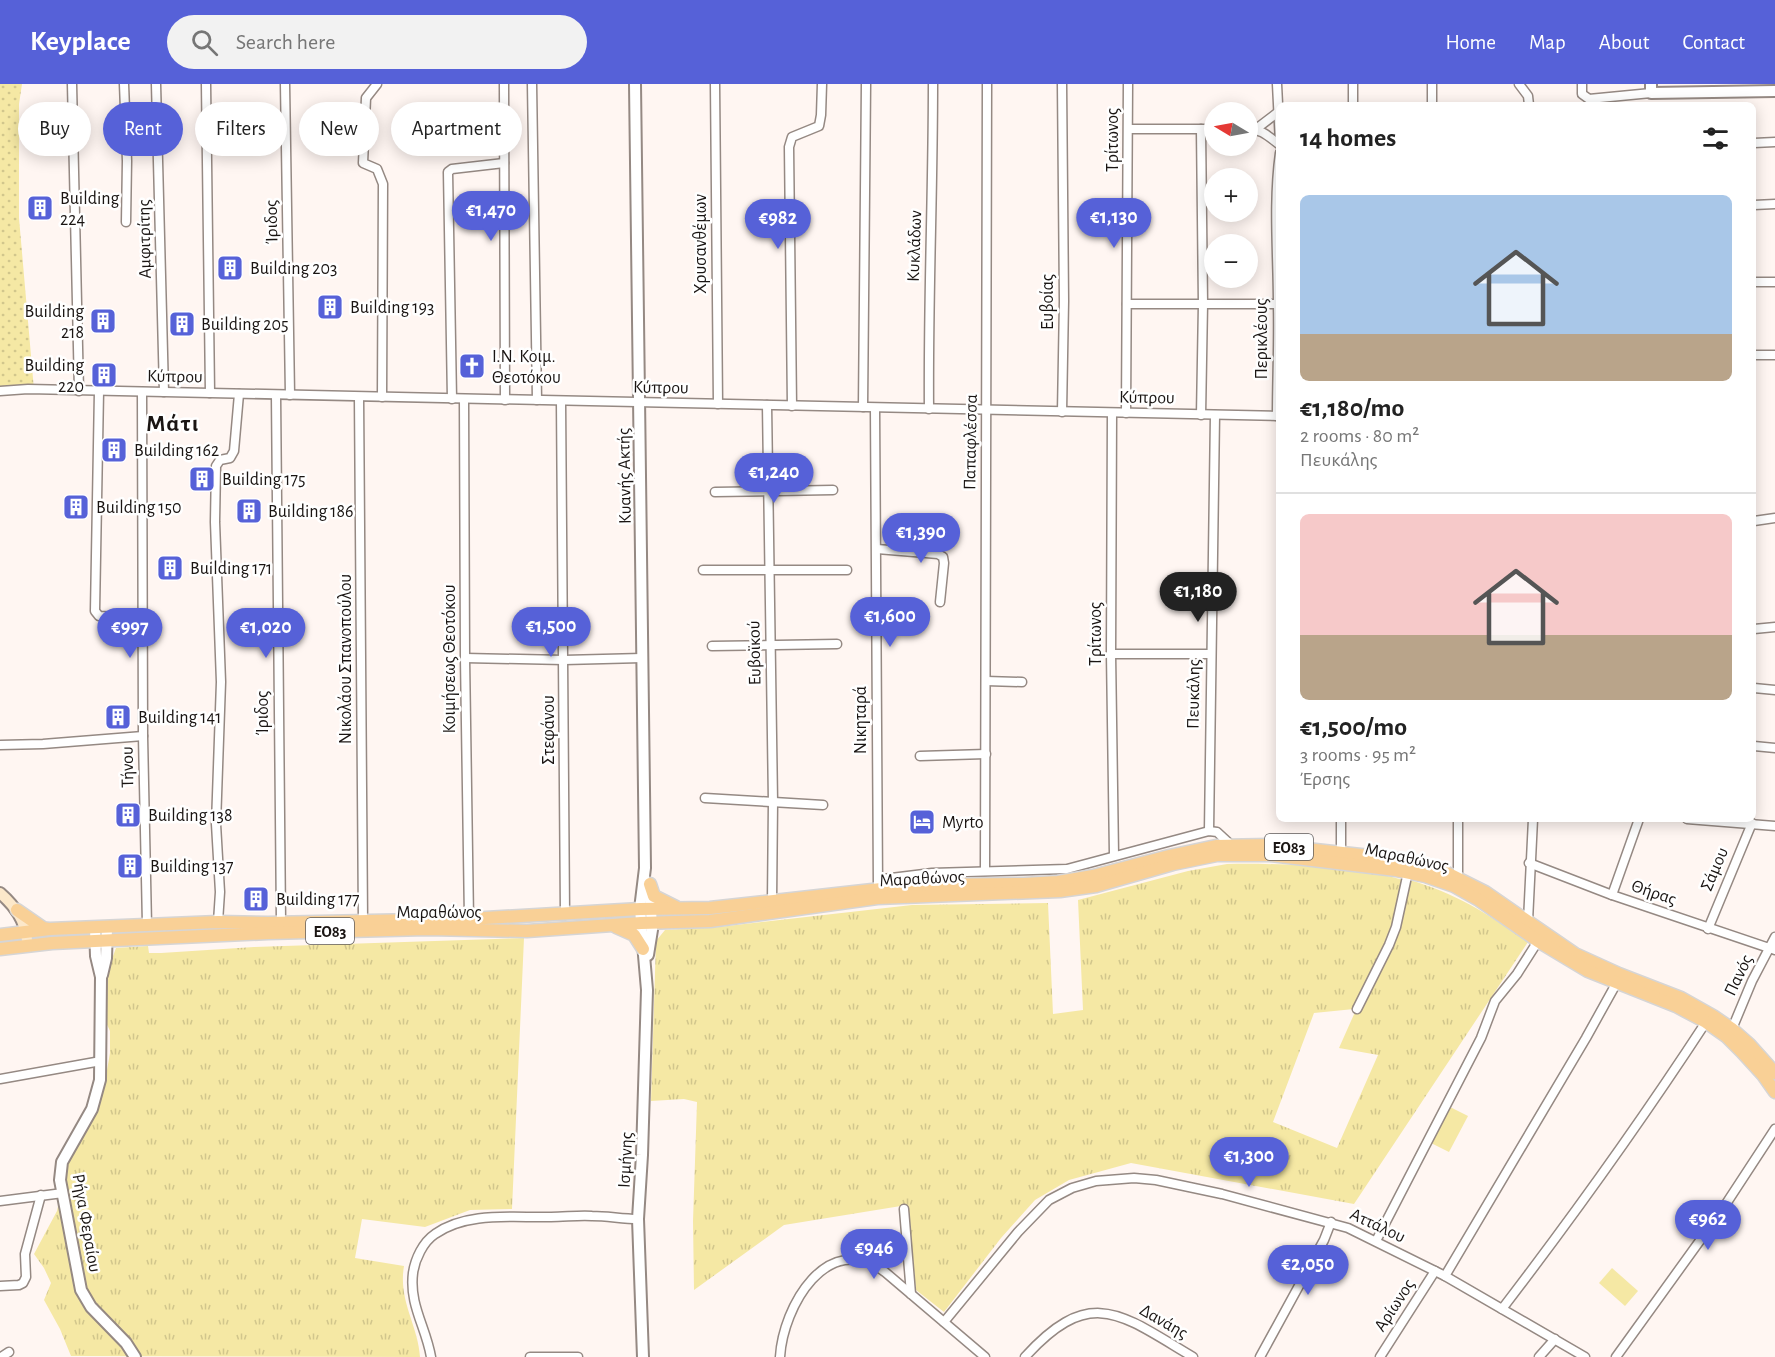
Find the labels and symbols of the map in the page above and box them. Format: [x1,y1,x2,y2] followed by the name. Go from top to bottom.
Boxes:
[1204,102,1258,156] north arrow
[1103,108,1122,172] street label: Τρίτωνος
[60,190,120,229] place label: Building 224
[442,191,540,242] pin: €1,470
[25,193,55,223] building icon: Building 224
[692,193,710,294] street label: Χρυσανθέμων
[1065,198,1163,249] pin: €1,130
[134,199,155,279] street label: Αμφιτρίτης
[742,199,814,250] pin: €982
[263,200,281,244] street label: Ίριδος
[905,209,925,282] street label: Κυκλάδων
[215,253,245,283] building icon: Building 203
[250,260,337,278] place label: Building 203
[1038,274,1057,330] street label: Ευβοίας
[315,292,345,322] building icon: Building 193
[1253,298,1271,380] street label: Περικλέους
[350,299,434,317] place label: Building 193
[25,303,84,342] place label: Building 218
[88,306,118,336] building icon: Building 218
[167,309,197,339] building icon: Building 205
[201,316,289,334] place label: Building 205
[492,348,561,387] place label: Ι.Ν. Κοιμ. Θεοτόκου
[457,351,487,381] church icon: Ι.Ν. Κοιμ. Θεοτόκου
[25,357,84,396] place label: Building 220
[89,360,119,390] building icon: Building 220
[147,368,203,386] street label: Κύπρου
[633,379,689,397] street label: Κύπρου
[1119,389,1175,407] street label: Κύπρου
[961,394,981,490] street label: Παπαφλέσσα
[146,412,200,436] district label: Μάτι
[615,428,635,524] street label: Κυανής Ακτής
[99,435,129,465] building icon: Building 162
[134,442,219,460] place label: Building 162
[725,453,823,504] pin: €1,240
[187,464,217,494] building icon: Building 175
[222,471,306,489] place label: Building 175
[61,492,91,522] building icon: Building 150
[234,496,264,526] building icon: Building 186
[96,499,182,517] place label: Building 150
[268,503,354,521] place label: Building 186
[872,513,970,564] pin: €1,390
[155,553,185,583] building icon: Building 171
[190,560,272,578] place label: Building 171
[1149,572,1247,623] pin: €1,180
[337,574,355,744] street label: Νικολάου Σπανοπούλου
[441,584,459,734] street label: Κοιμήσεως Θεοτόκου
[841,597,939,648] pin: €1,600
[1086,602,1105,666] street label: Τρίτωνος
[502,607,600,658] pin: €1,500
[94,608,166,659] pin: €997
[217,608,315,659] pin: €1,020
[745,620,765,686] street label: Ευβοϊκού
[1184,659,1204,729] street label: Πευκάλης
[852,686,870,754] street label: Νικηταρά
[254,691,272,735] street label: Ίριδος
[540,695,558,765] street label: Στεφάνου
[103,702,133,732] building icon: Building 141
[138,709,221,727] place label: Building 141
[119,746,137,788] street label: Τήνου
[113,800,143,830] building icon: Building 138
[148,807,233,825] place label: Building 138
[907,807,937,837] hotel icon: Myrto
[942,814,984,832] place label: Myrto
[1265,834,1313,860] road number: ΕΟ83
[1363,840,1450,876] street label: Μαραθώνος
[1698,845,1732,894] street label: Σάμου
[115,851,145,881] building icon: Building 137
[150,858,233,876] place label: Building 137
[879,868,965,890] street label: Μαραθώνος
[1629,877,1678,909] street label: Θήρας
[241,884,271,914] building icon: Building 177
[276,891,360,909] place label: Building 177
[396,904,482,922] street label: Μαραθώνος
[306,918,354,944] road number: ΕΟ83
[1721,952,1756,999] street label: Πανός
[616,1132,636,1188] street label: Ισμήνης
[1200,1137,1298,1188] pin: €1,300
[69,1172,105,1274] street label: Ρήγα Φεραίου
[1672,1200,1744,1251] pin: €962
[1347,1205,1408,1247] street label: Αττάλου
[838,1229,910,1280] pin: €946
[1259,1245,1357,1296] pin: €2,050
[1371,1276,1418,1335] street label: Αρίωνος
[1136,1301,1191,1343] street label: Δανάης

